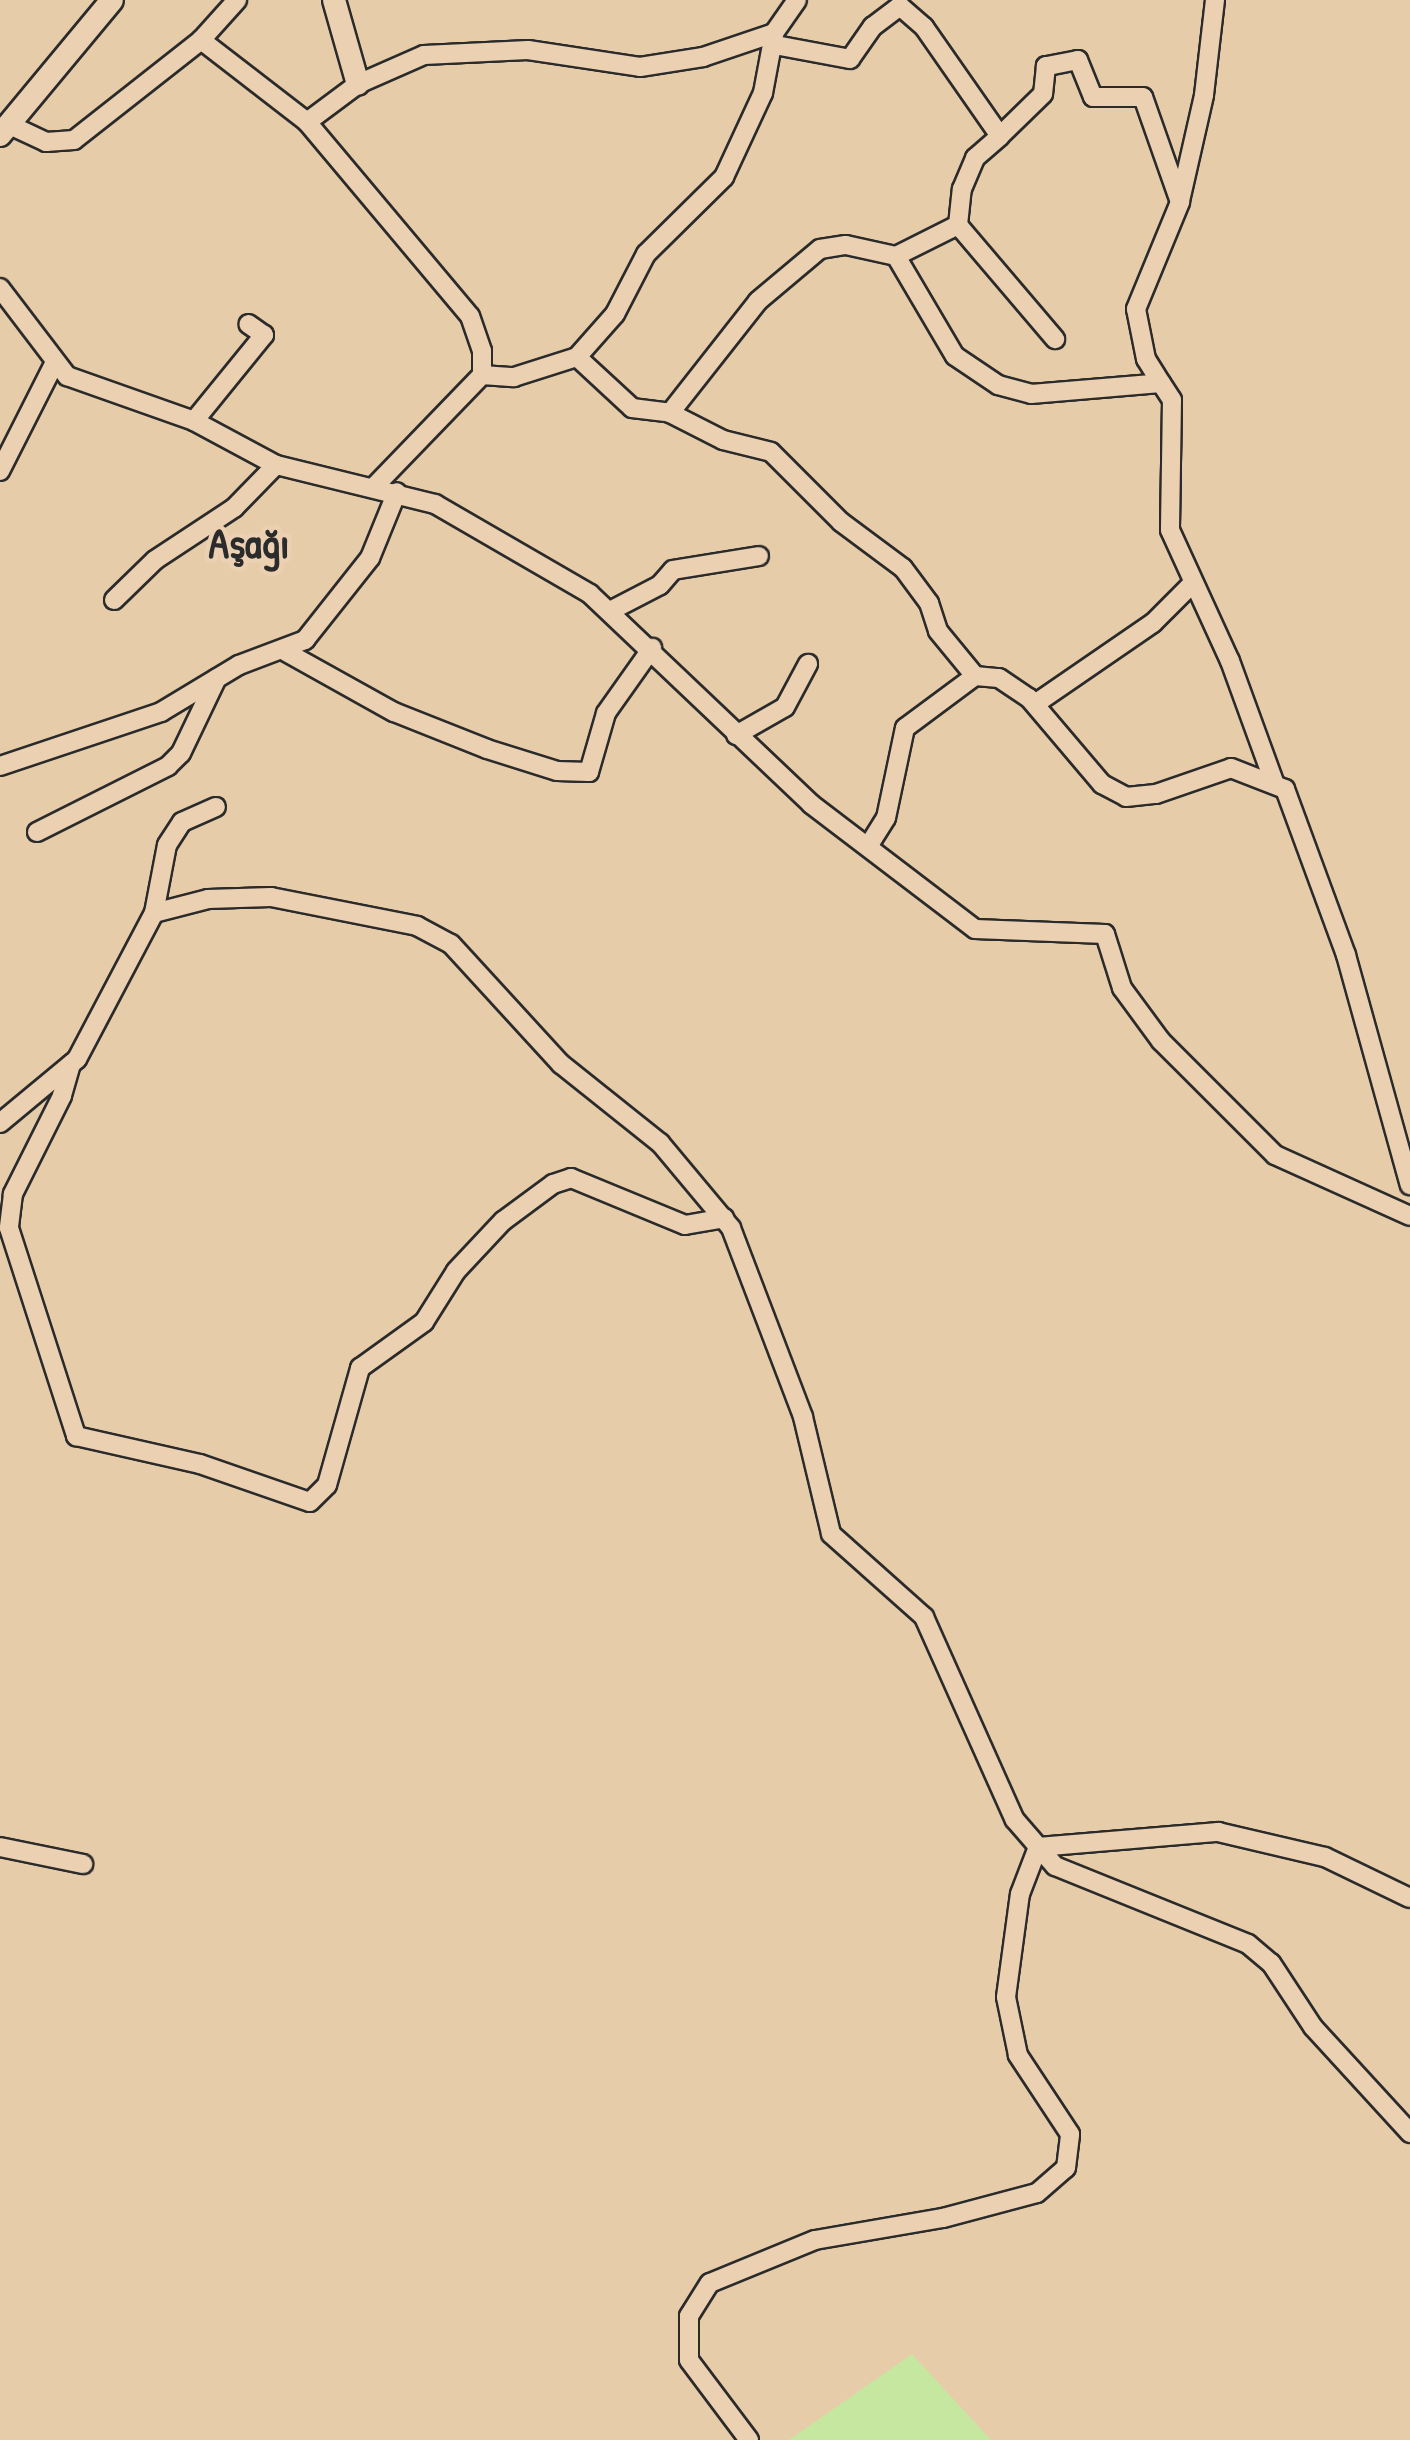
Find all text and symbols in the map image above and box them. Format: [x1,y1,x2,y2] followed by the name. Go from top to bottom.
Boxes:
[208,518,290,568] district label: Aşağı

